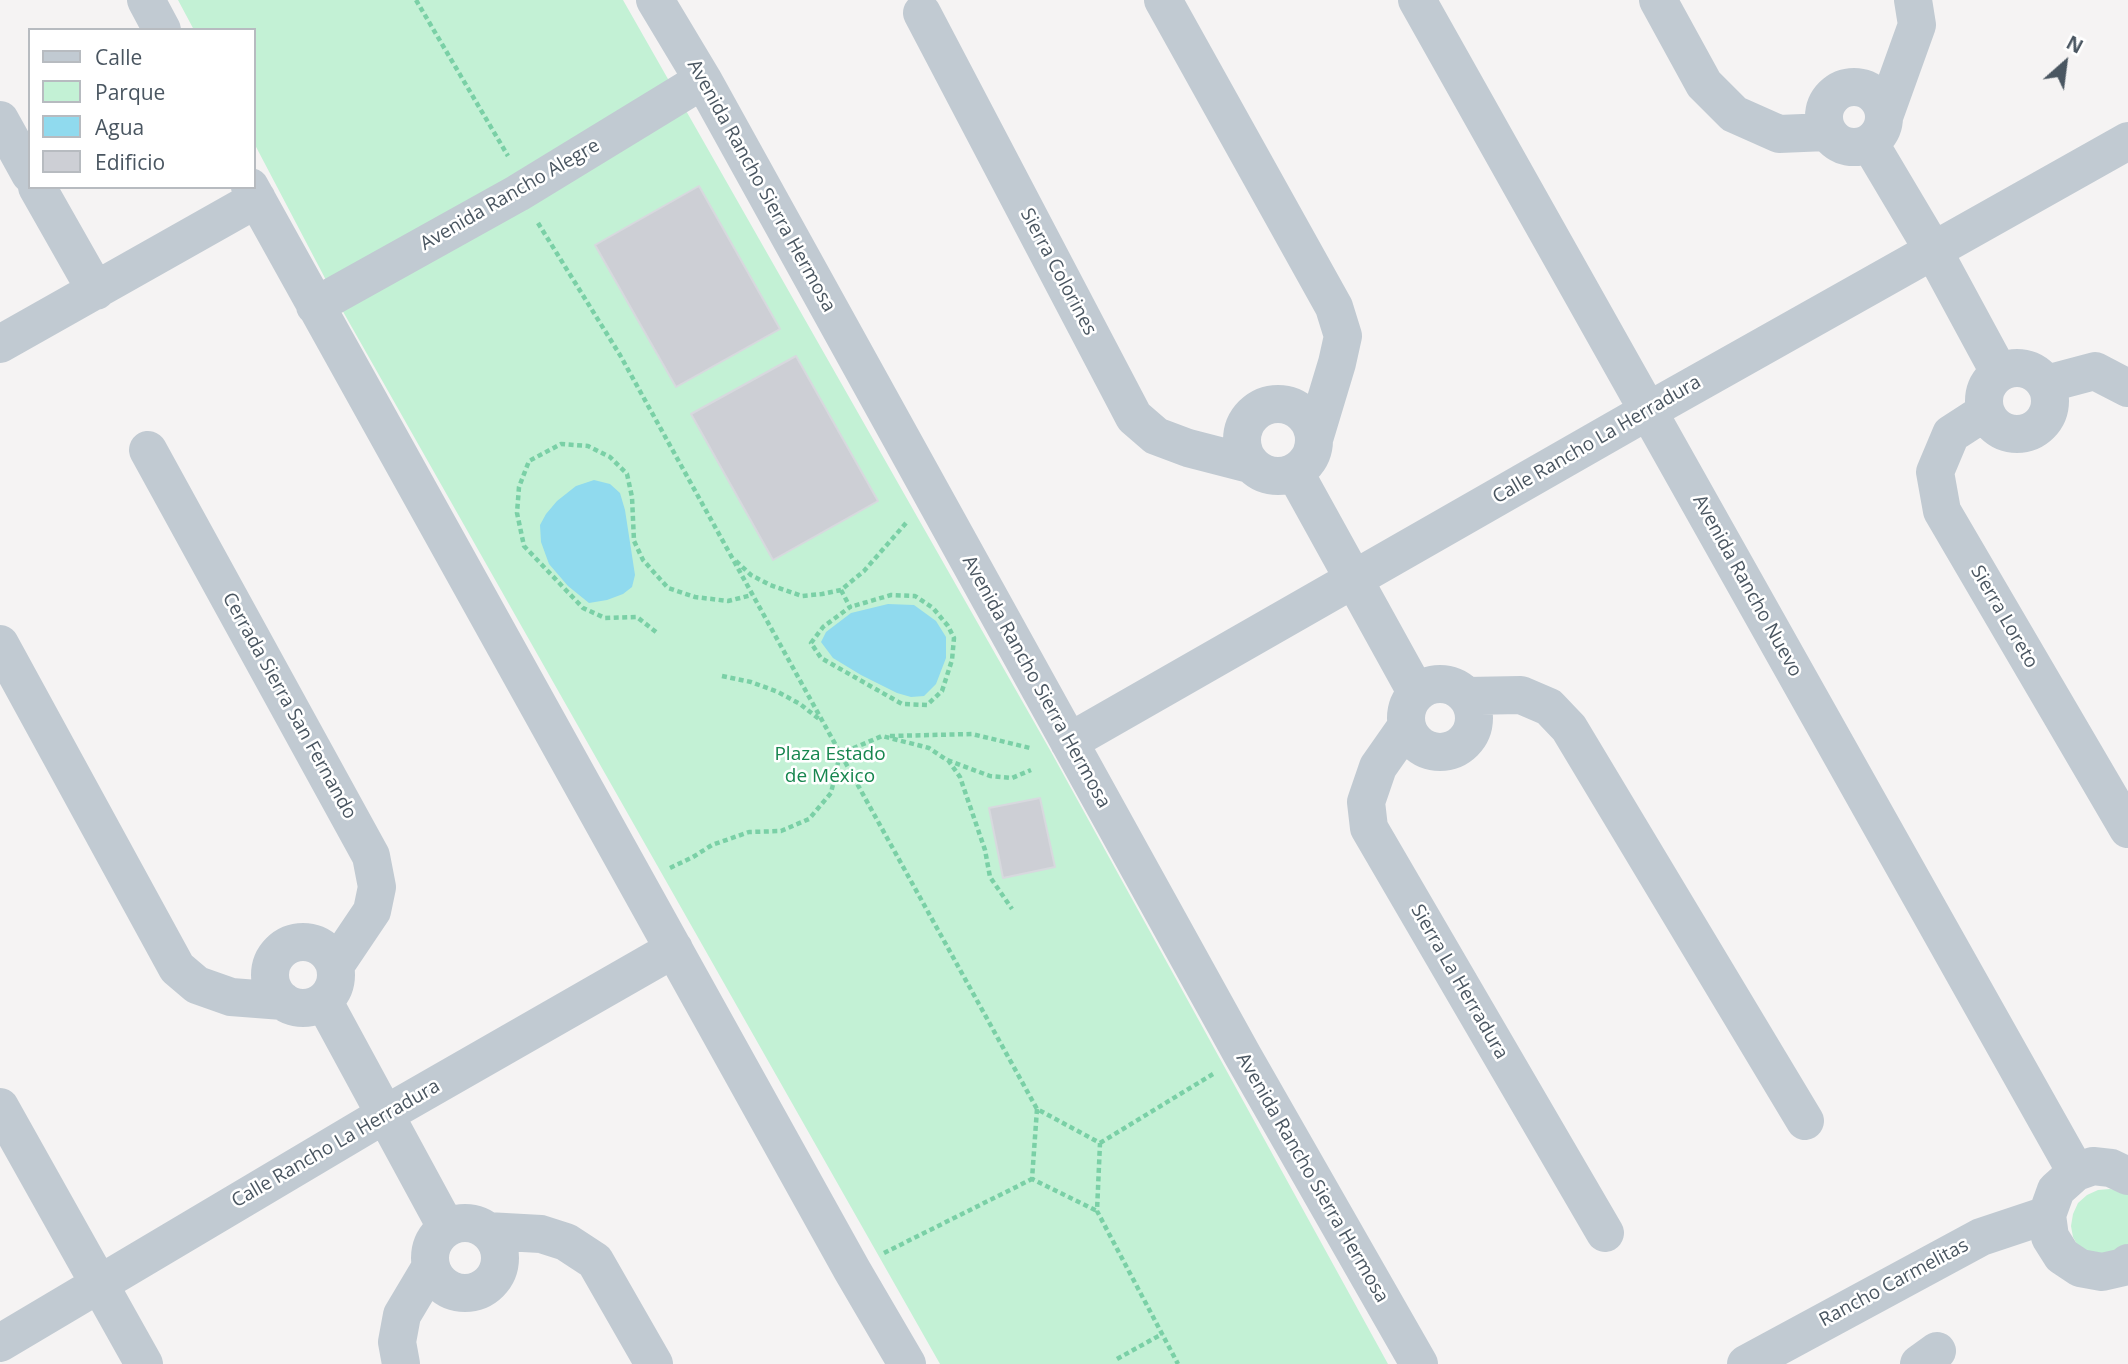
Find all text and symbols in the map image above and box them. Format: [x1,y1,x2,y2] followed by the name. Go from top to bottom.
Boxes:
[28,28,256,189] legend
[2030,28,2100,98] north arrow
[2062,29,2088,60] text: N
[95,43,142,71] text: Calle
[682,56,840,316] street label: Avenida Rancho Sierra Hermosa
[95,78,165,106] text: Parque
[95,113,144,141] text: Agua
[416,134,604,256] street label: Avenida Rancho Alegre
[95,148,165,176] text: Edificio
[1015,205,1101,339] street label: Sierra Colorines
[1489,371,1705,509] street label: Calle Rancho La Herradura
[1687,491,1807,681] street label: Avenida Rancho Nuevo
[957,552,1115,812] street label: Avenida Rancho Sierra Hermosa
[1965,562,2043,672] street label: Sierra Loreto
[217,589,361,823] street label: Cerrada Sierra San Fernando
[774,744,886,788] park label: Plaza Estado de México
[1405,901,1513,1063] street label: Sierra La Herradura
[1231,1049,1393,1307] street label: Avenida Rancho Sierra Hermosa
[228,1075,444,1213] street label: Calle Rancho La Herradura
[1816,1234,1972,1332] street label: Rancho Carmelitas

